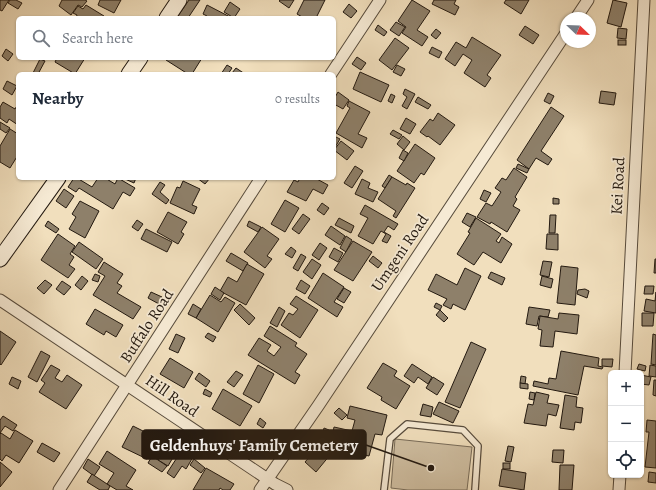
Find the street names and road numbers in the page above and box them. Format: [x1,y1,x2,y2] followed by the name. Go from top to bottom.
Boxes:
[606,156,631,215] street label: Kei Road
[366,210,434,296] street label: Umgeni Road
[115,284,179,367] street label: Buffalo Road
[141,370,204,423] street label: Hill Road

